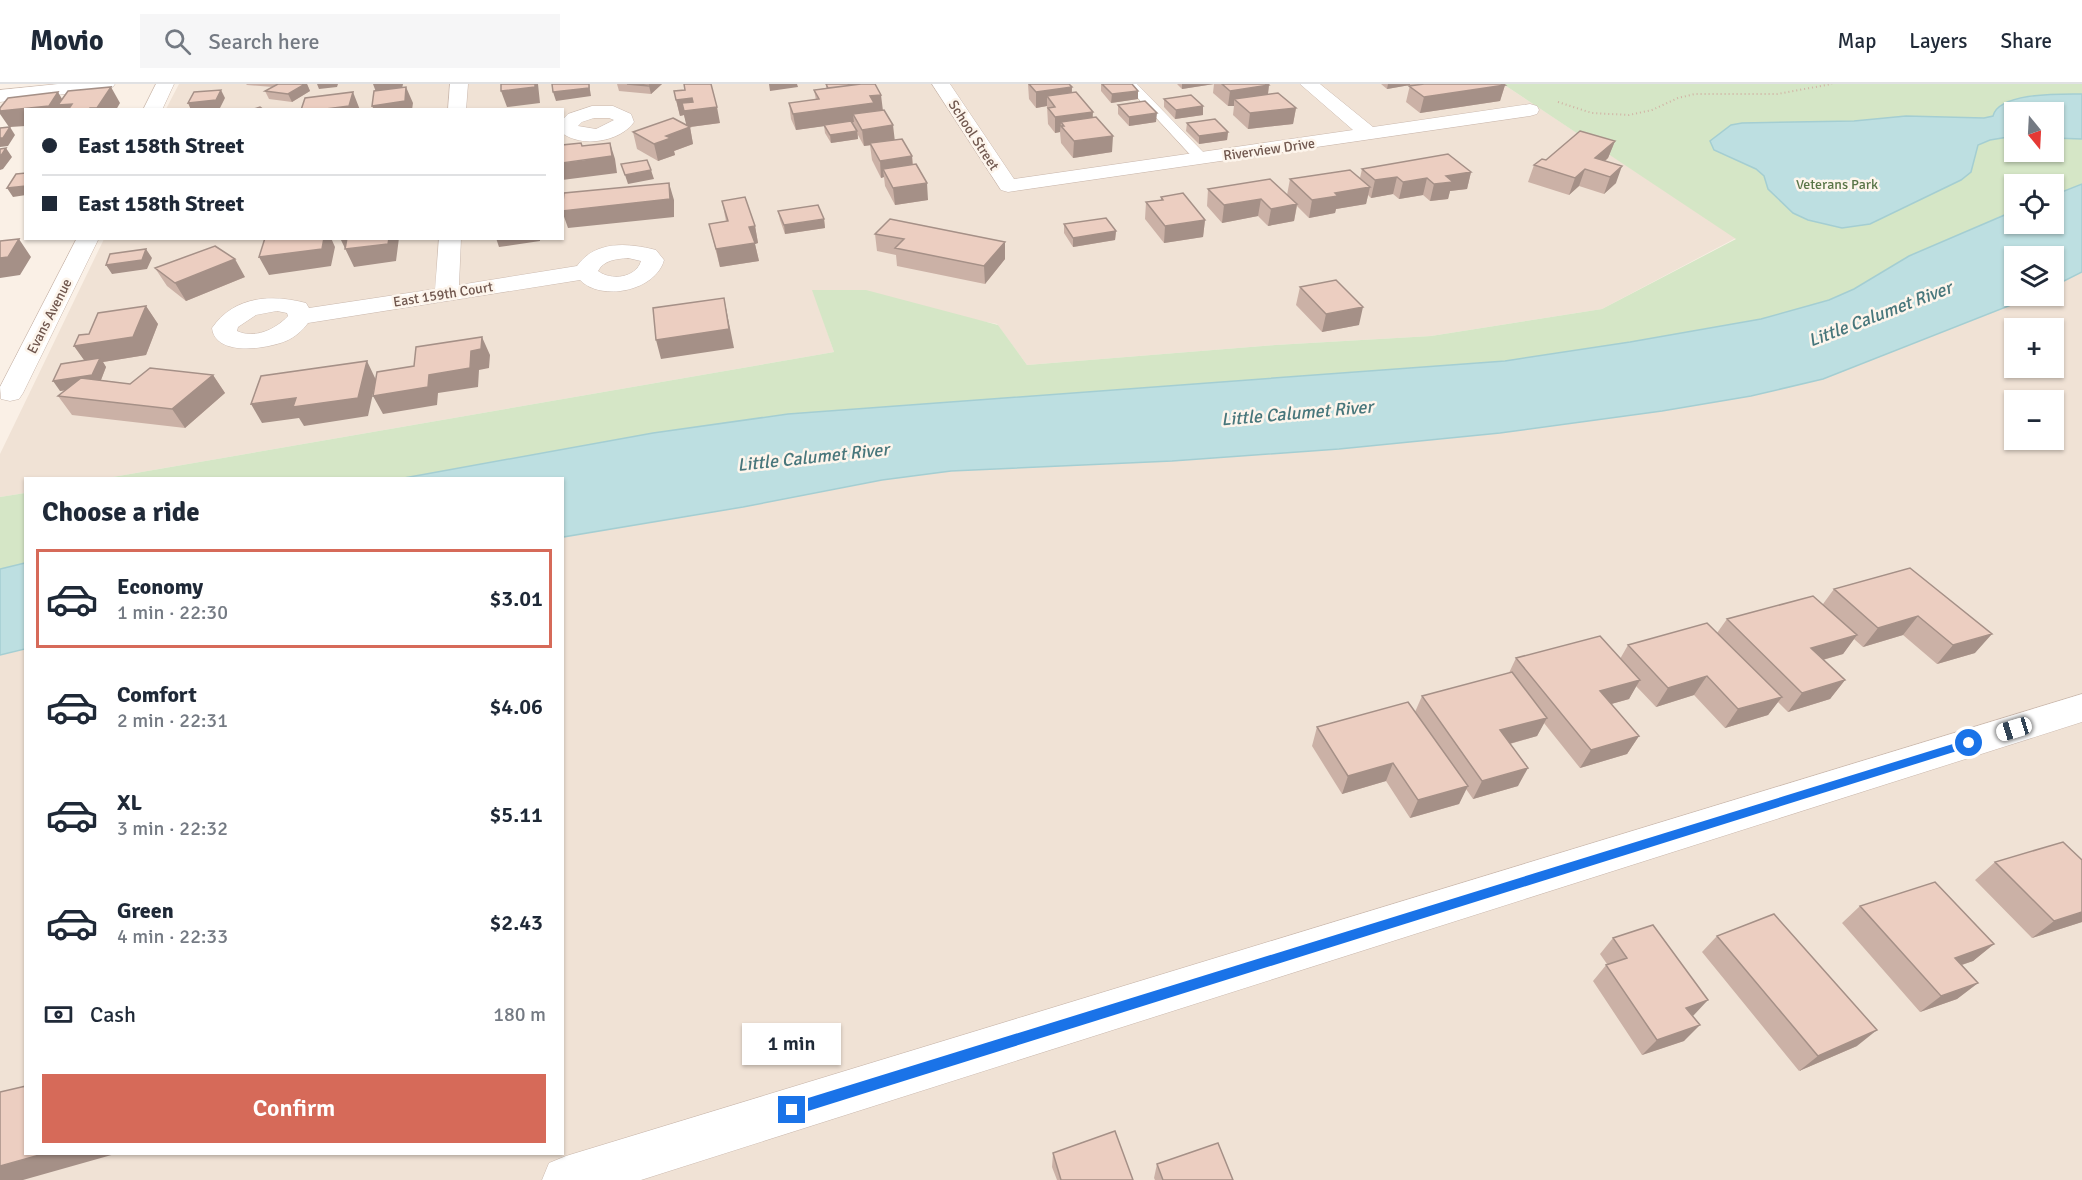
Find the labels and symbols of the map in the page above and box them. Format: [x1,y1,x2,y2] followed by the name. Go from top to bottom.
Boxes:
[945,97,1003,174] street label: School Street
[2004,102,2064,162] north arrow
[1222,135,1316,164] street label: Riverview Drive
[1796,176,1878,193] park label: Veterans Park
[23,276,76,357] street label: Evans Avenue
[1805,276,1957,352] water label: Little Calumet River
[392,278,494,311] street label: East 159th Court
[1220,395,1376,431] water label: Little Calumet River
[736,438,892,476] water label: Little Calumet River
[1994,715,2034,743] car
[1955,729,1982,756] route start
[742,1023,842,1065] callout: 1 min
[778,1096,805,1123] route end

